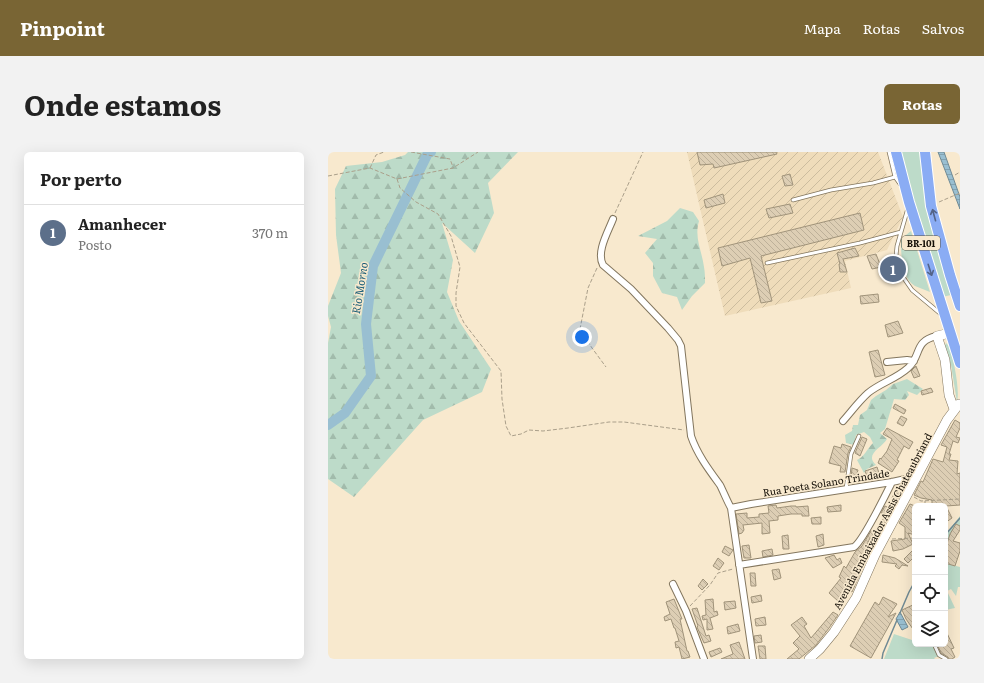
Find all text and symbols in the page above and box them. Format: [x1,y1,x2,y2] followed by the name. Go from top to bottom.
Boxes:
[20,14,105,42] text: Pinpoint
[803,18,841,38] text: Mapa
[863,18,900,38] text: Rotas
[922,18,964,38] text: Salvos
[24,83,221,125] text: Onde estamos
[884,84,960,124] button: Rotas
[40,166,122,191] text: Por perto
[929,208,937,221] one-way arrow
[78,212,166,235] text: Amanhecer
[50,223,56,242] text: 1
[252,223,288,242] text: 370 m
[78,235,112,254] text: Posto
[902,236,940,250] road number: BR-101
[880,254,906,284] pin: 1
[347,261,371,315] water label: Rio Morno
[927,263,934,276] one-way arrow
[572,327,592,347] your location
[829,430,935,612] street label: Avenida Embaixador Assis Chateaubriand
[762,465,890,499] street label: Rua Poeta Solano Trindade
[912,503,948,647] map controls
[912,503,948,539] button: +
[912,539,948,575] button: −
[912,575,948,611] button: locate
[912,611,948,647] button: layers

